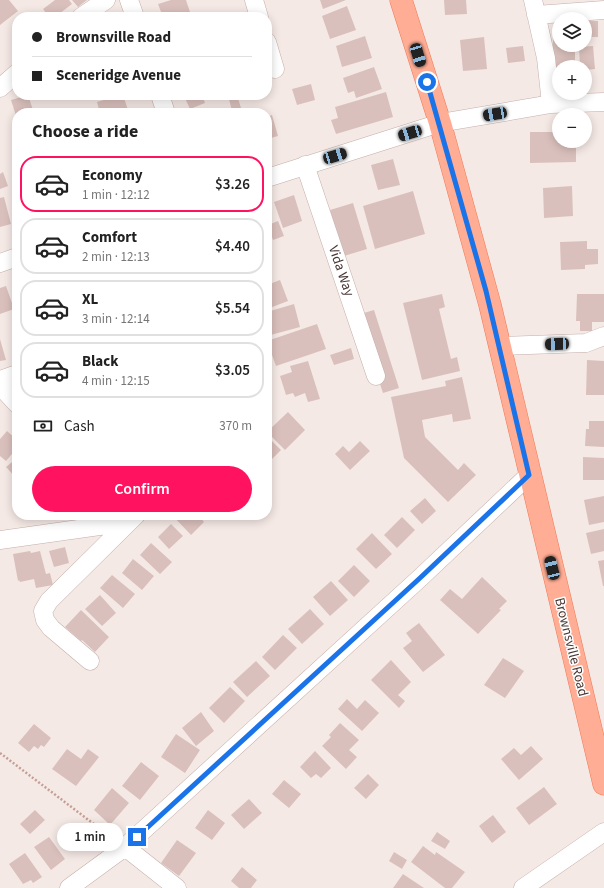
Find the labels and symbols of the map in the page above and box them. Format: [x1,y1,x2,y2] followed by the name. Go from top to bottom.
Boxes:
[409,42,427,68] car
[418,73,436,91] route start
[482,106,508,122] car
[397,124,423,142] car
[322,147,348,165] car
[323,243,359,300] street label: Vida Way
[545,338,569,350] car
[543,555,561,581] car
[549,596,593,698] street label: Brownsville Road
[57,823,123,851] callout: 1 min
[128,828,146,846] route end

